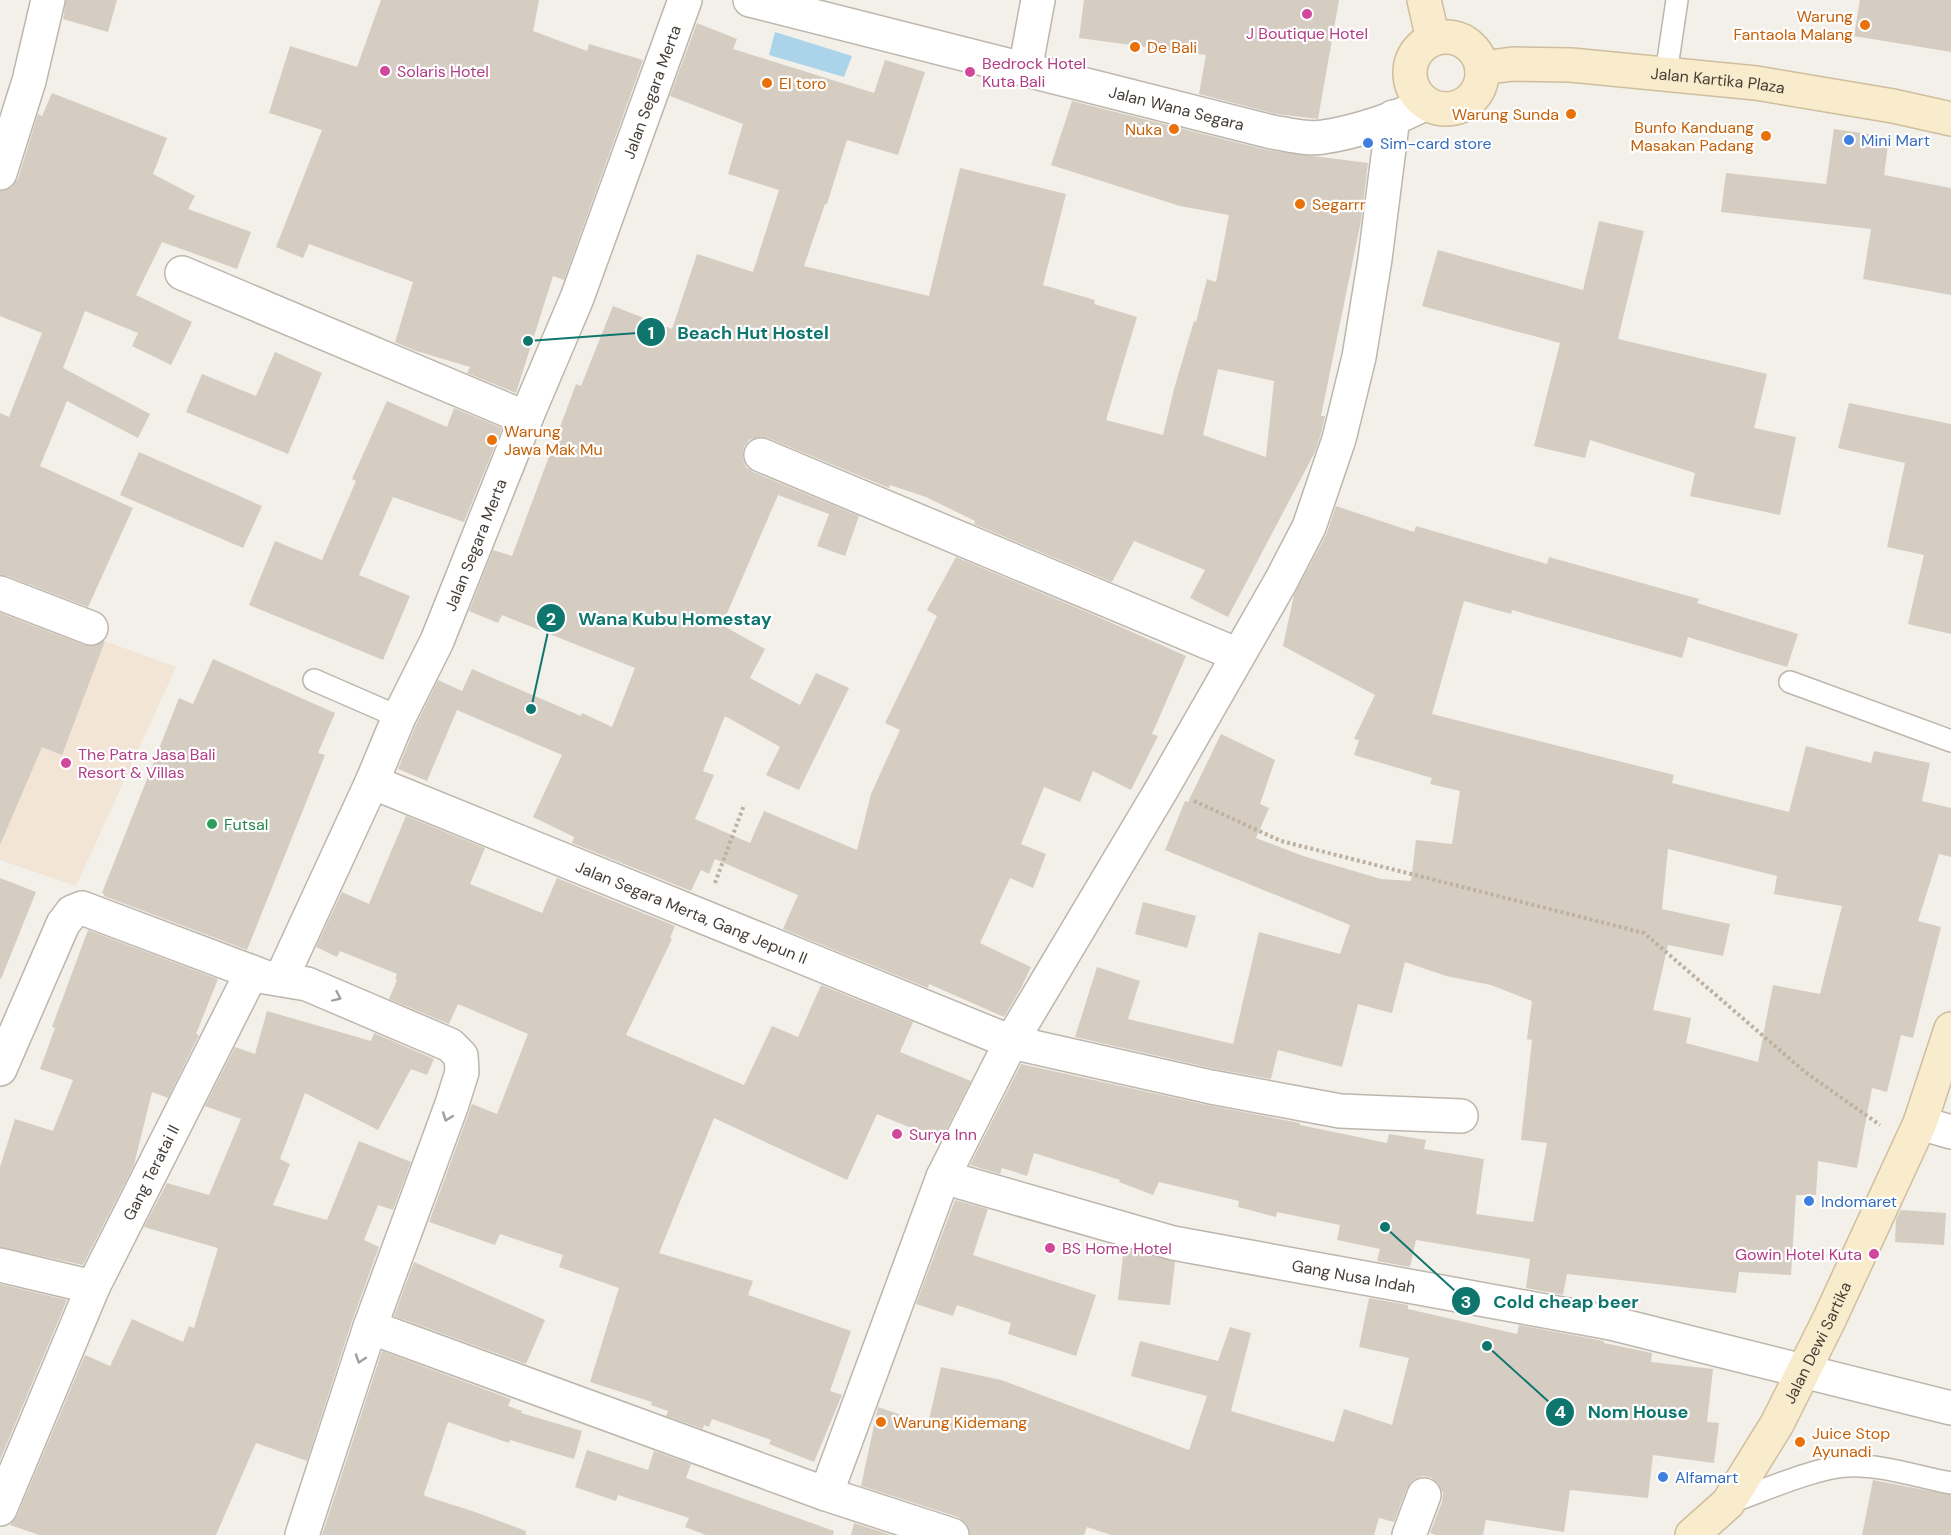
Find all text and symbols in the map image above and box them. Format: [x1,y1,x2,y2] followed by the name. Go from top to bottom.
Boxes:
[1734,6,1853,45] place label: Warung Fantaola Malang
[1300,7,1314,21] marker: J Boutique Hotel
[1858,18,1872,32] marker: Warung Fantaola Malang
[618,22,686,162] street label: Jalan Segara Merta
[1246,23,1368,44] place label: J Boutique Hotel
[1147,37,1197,58] place label: De Bali
[1128,40,1142,54] marker: De Bali
[982,53,1086,92] place label: Bedrock Hotel Kuta Bali
[397,61,489,82] place label: Solaris Hotel
[1650,62,1787,98] street label: Jalan Kartika Plaza
[378,64,392,78] marker: Solaris Hotel
[963,65,977,79] marker: Bedrock Hotel Kuta Bali
[779,73,827,94] place label: El toro
[760,76,774,90] marker: El toro
[1107,81,1246,135] street label: Jalan Wana Segara
[1452,104,1559,125] place label: Warung Sunda
[1564,107,1578,121] marker: Warung Sunda
[1630,117,1754,156] place label: Bunfo Kanduang Masakan Padang
[1125,119,1162,140] place label: Nuka
[1167,122,1181,136] marker: Nuka
[1759,129,1773,143] marker: Bunfo Kanduang Masakan Padang
[1861,130,1930,151] place label: Mini Mart
[1380,133,1492,154] place label: Sim-card store
[1842,133,1856,147] marker: Mini Mart
[1361,136,1375,150] marker: Sim-card store
[1312,194,1366,215] place label: Segarrr
[1293,197,1307,211] marker: Segarrr
[636,314,841,350] callout: Beach Hut Hostel
[648,321,654,345] text: 1
[677,321,829,345] text: Beach Hut Hostel
[504,421,603,460] place label: Warung Jawa Mak Mu
[485,433,499,447] marker: Warung Jawa Mak Mu
[440,475,511,614] street label: Jalan Segara Merta
[536,600,784,636] callout: Wana Kubu Homestay
[546,607,556,631] text: 2
[578,607,772,631] text: Wana Kubu Homestay
[78,744,216,783] place label: The Patra Jasa Bali Resort & Villas
[59,756,73,770] marker: The Patra Jasa Bali Resort & Villas
[224,814,268,835] place label: Futsal
[205,817,219,831] marker: Futsal
[572,855,811,969] street label: Jalan Segara Merta, Gang Jepun II
[330,990,341,1002] one-way arrow
[442,1111,455,1121] one-way arrow
[118,1121,184,1224] street label: Gang Teratai II
[909,1124,977,1145] place label: Surya Inn
[890,1127,904,1141] marker: Surya Inn
[1821,1191,1897,1212] place label: Indomaret
[1802,1194,1816,1208] marker: Indomaret
[1062,1238,1172,1259] place label: BS Home Hotel
[1043,1241,1057,1255] marker: BS Home Hotel
[1735,1244,1862,1265] place label: Gowin Hotel Kuta
[1867,1247,1881,1261] marker: Gowin Hotel Kuta
[1290,1254,1417,1298] street label: Gang Nusa Indah
[1778,1278,1856,1407] street label: Jalan Dewi Sartika
[1451,1283,1651,1319] callout: Cold cheap beer
[1461,1290,1471,1314] text: 3
[1493,1290,1639,1314] text: Cold cheap beer
[355,1353,367,1364] one-way arrow
[1545,1394,1700,1430] callout: Nom House
[1554,1400,1566,1424] text: 4
[1588,1400,1688,1424] text: Nom House
[893,1412,1027,1433] place label: Warung Kidemang
[874,1415,888,1429] marker: Warung Kidemang
[1812,1423,1890,1462] place label: Juice Stop Ayunadi
[1793,1435,1807,1449] marker: Juice Stop Ayunadi
[1675,1467,1738,1488] place label: Alfamart
[1656,1470,1670,1484] marker: Alfamart

